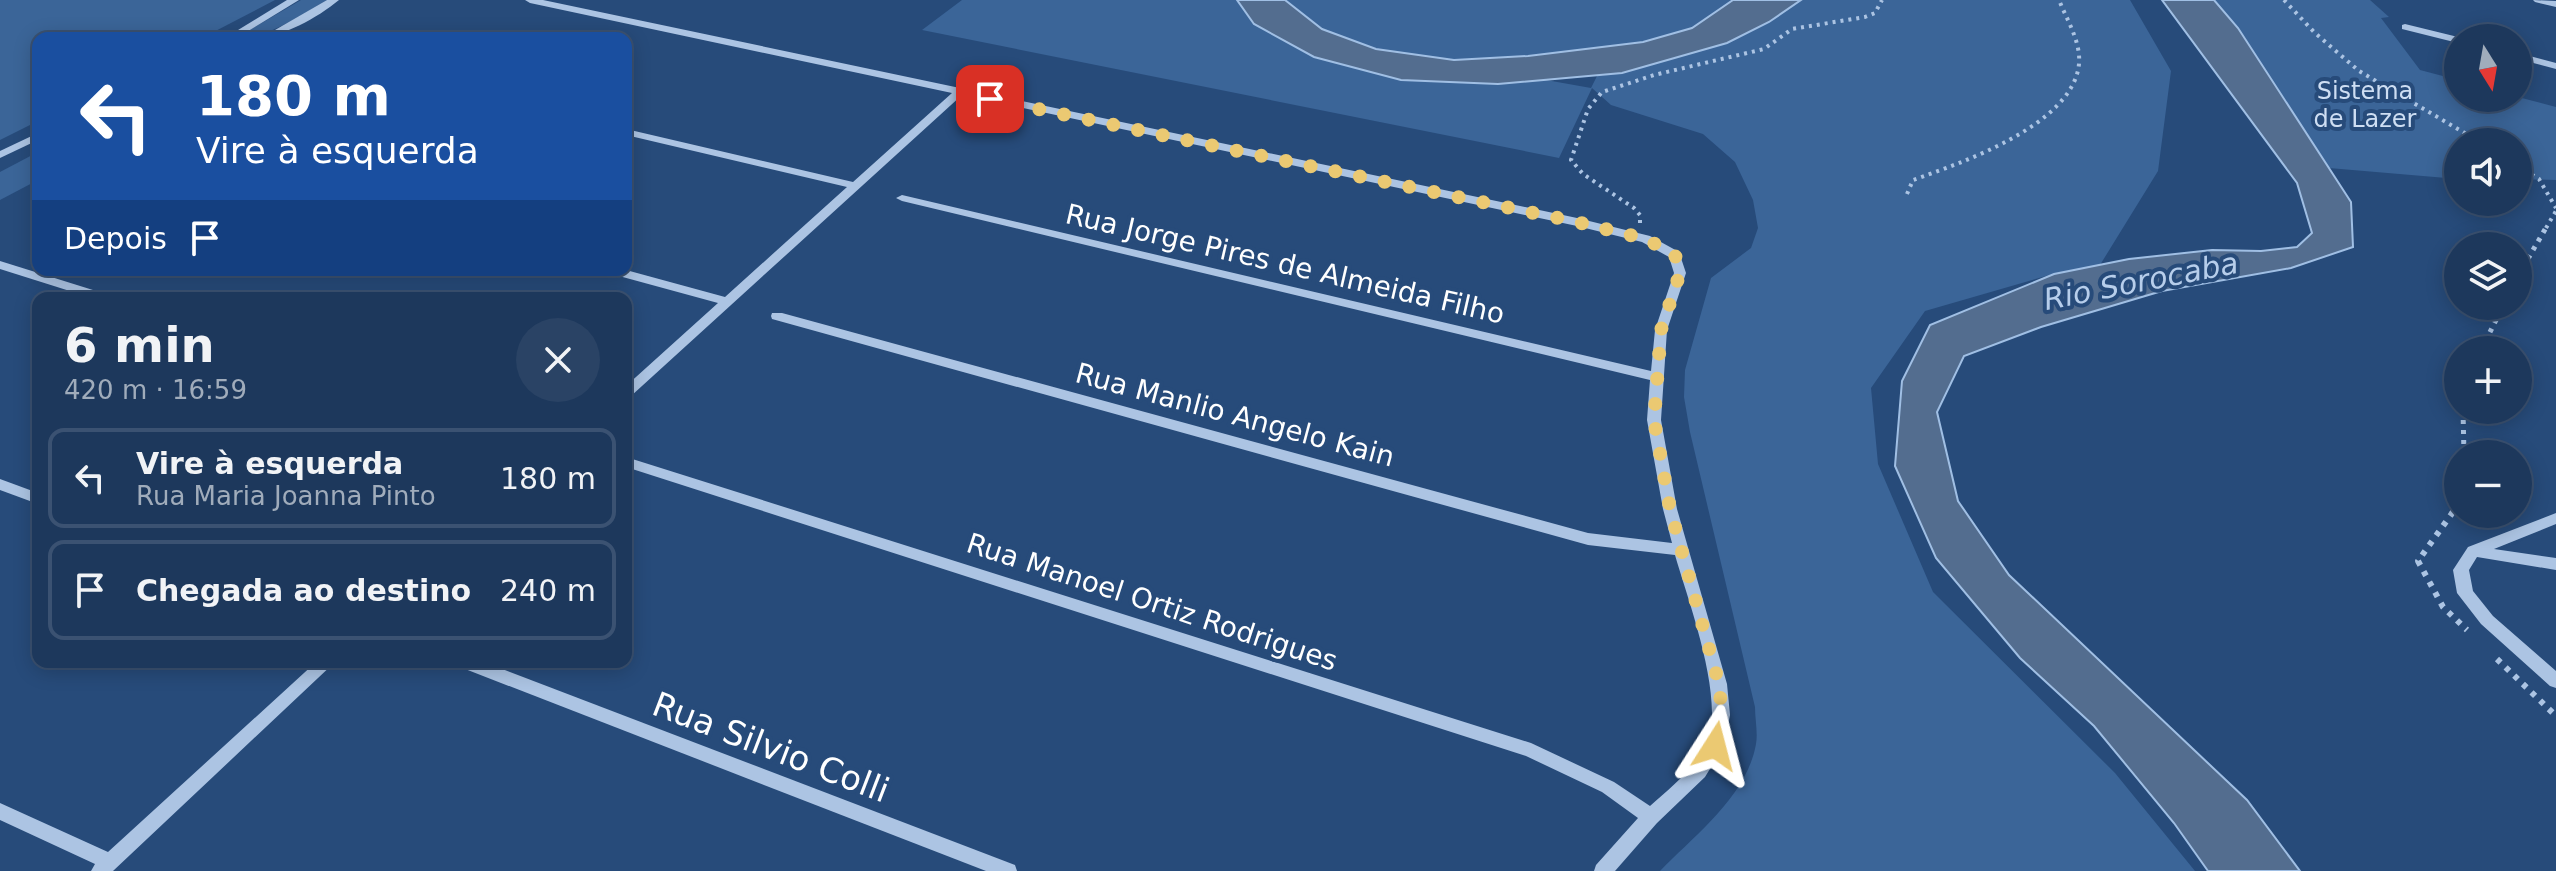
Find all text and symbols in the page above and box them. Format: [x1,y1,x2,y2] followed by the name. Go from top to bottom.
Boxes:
[2444,24,2532,112] north arrow
[2444,24,2532,528] map controls
[196,63,391,128] text: 180 m
[64,64,168,168] icon: left
[956,65,1024,133] pin
[968,77,1012,121] icon: arrive
[2314,77,2417,133] park label: Sistema de Lazer
[2444,128,2532,216] button: sound
[196,130,479,171] text: Vire à esquerda
[1062,197,1508,331] street label: Rua Jorge Pires de Almeida Filho
[183,216,227,260] icon: arrive
[64,221,167,256] text: Depois
[2444,232,2532,320] button: layers
[2041,245,2241,317] water label: Rio Sorocaba
[64,317,215,373] text: 6 min
[516,318,600,402] button: close
[2444,336,2532,424] button: +
[1072,356,1398,474] street label: Rua Manlio Angelo Kain
[64,375,247,405] text: 420 m · 16:59
[2444,440,2532,528] button: −
[136,446,403,481] text: Vire à esquerda
[68,456,112,500] icon: left
[500,461,596,496] text: 180 m
[136,481,436,511] text: Rua Maria Joanna Pinto
[963,526,1341,678] street label: Rua Manoel Ortiz Rodrigues
[68,568,112,612] icon: arrive
[136,573,471,608] text: Chegada ao destino
[500,573,596,608] text: 240 m
[647,684,895,810] street label: Rua Silvio Colli
[1673,704,1757,788] position arrow

